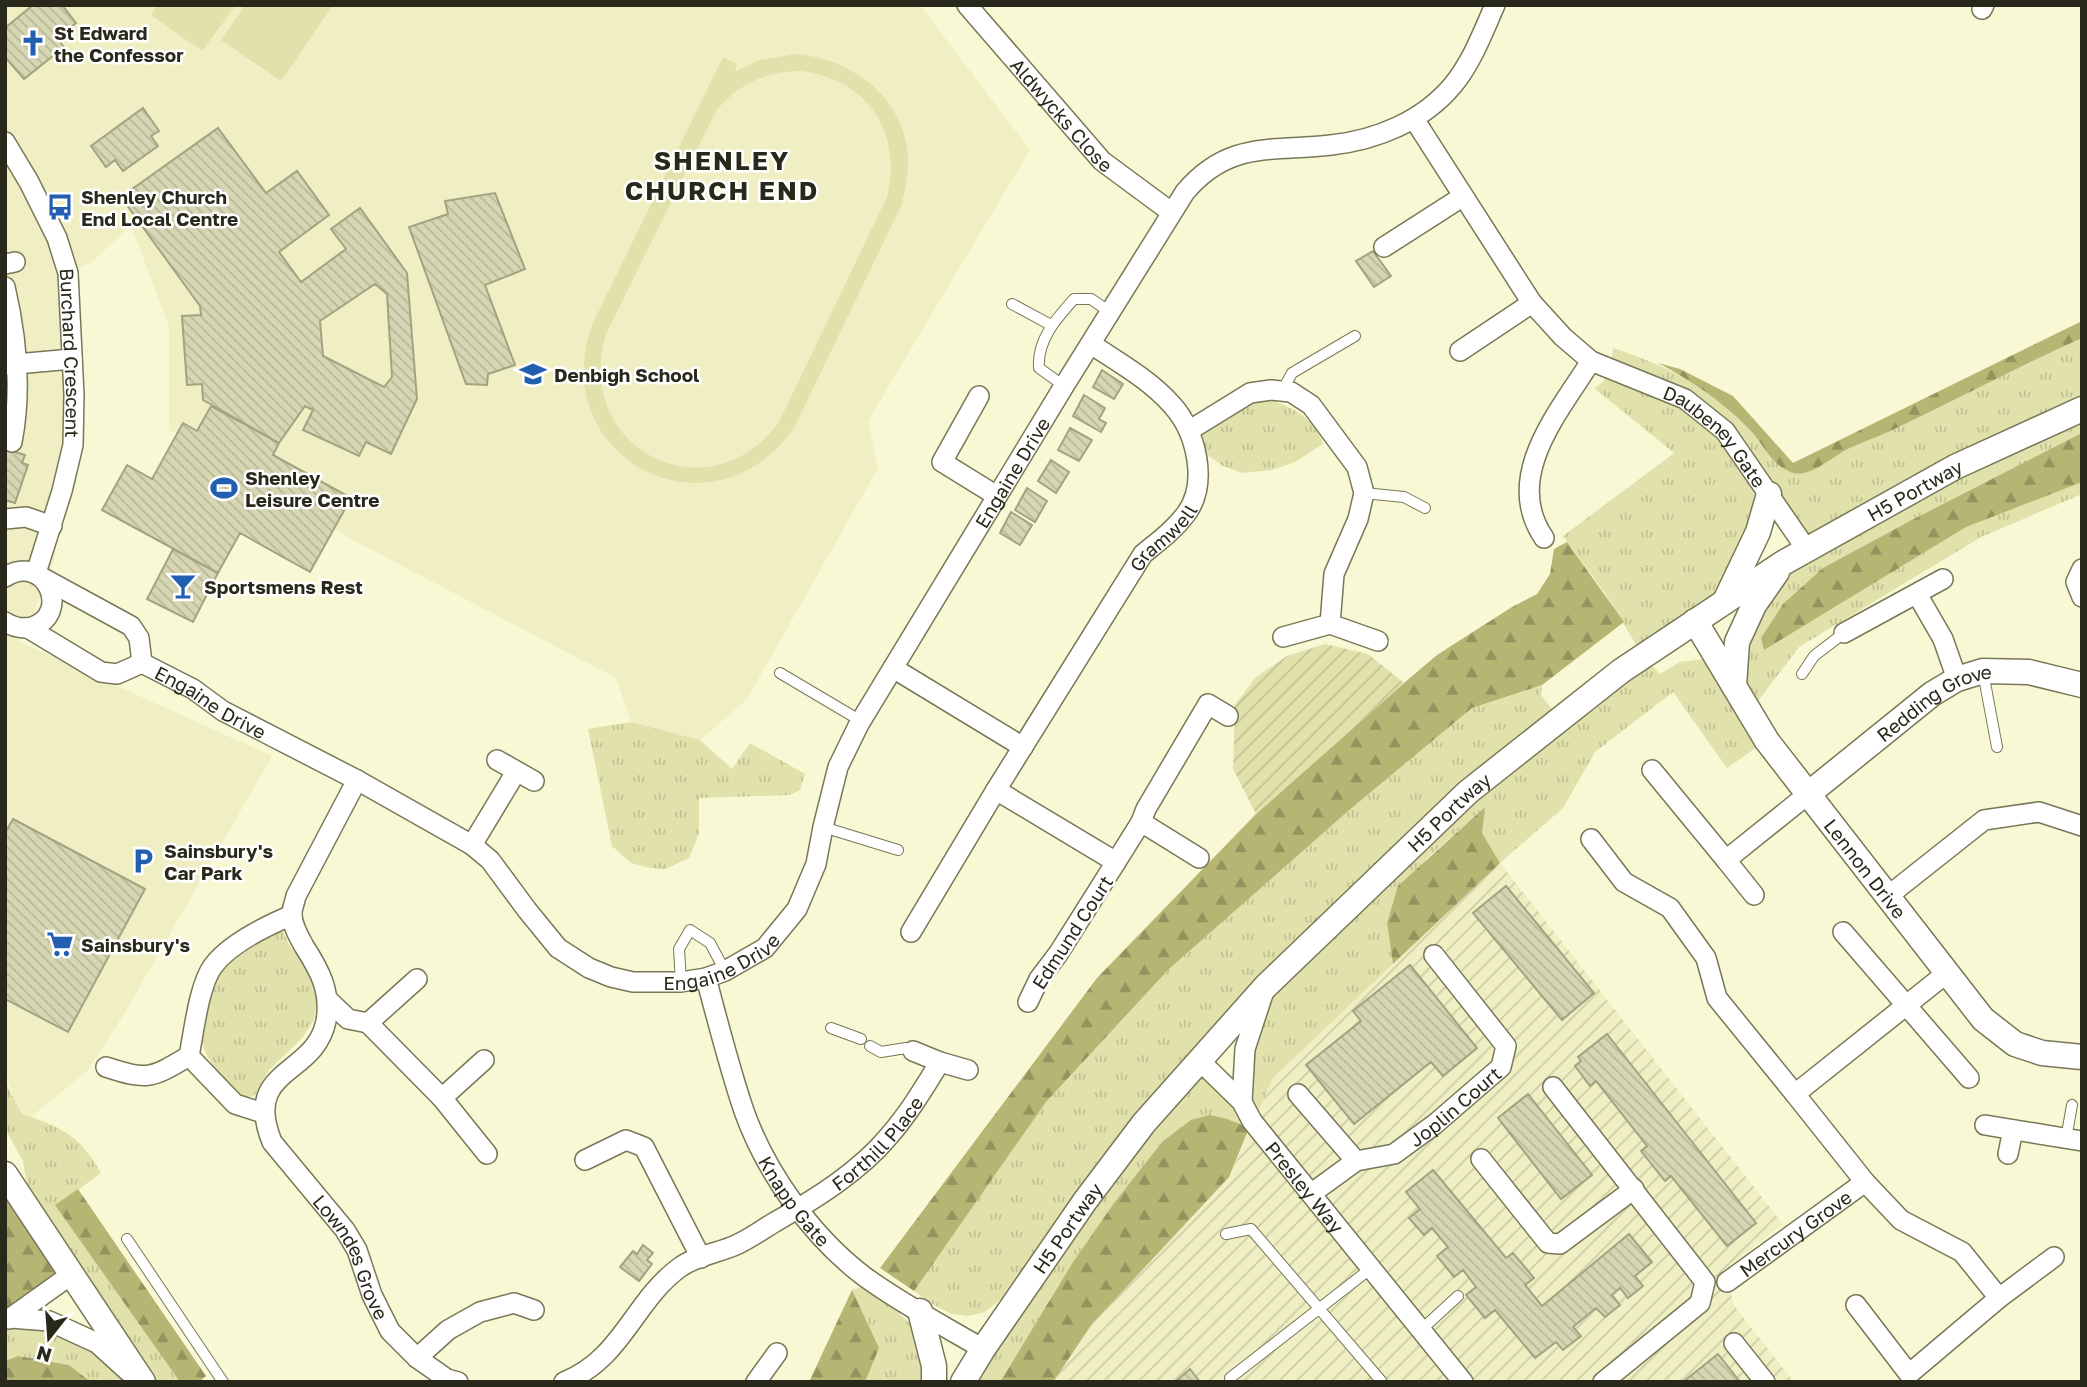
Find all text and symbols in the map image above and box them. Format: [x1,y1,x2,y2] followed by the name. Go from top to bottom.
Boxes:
[54,21,184,66] place label: St Edward the Confessor
[18,28,48,58] church icon: St Edward the Confessor
[1006,53,1117,176] street label: Aldwycks Close
[625,145,819,206] district label: SHENLEY CHURCH END
[81,185,238,230] place label: Shenley Church End Local Centre
[45,192,75,222] bus stop icon: Shenley Church End Local Centre
[56,268,86,438] street label: Burchard Crescent
[518,359,548,389] school or university icon: Denbigh School
[554,363,699,386] place label: Denbigh School
[1660,380,1771,491] street label: Daubeney Gate
[969,413,1054,532] street label: Engaine Drive
[1863,454,1966,525] street label: H5 Portway
[245,466,379,511] place label: Shenley Leisure Centre
[209,473,239,503] sports icon: Shenley Leisure Centre
[1124,500,1201,575] street label: Gramwell
[168,571,198,601] bar icon: Sportsmens Rest
[204,575,363,598] place label: Sportsmens Rest
[1872,659,1992,746] street label: Redding Grove
[151,660,270,743] street label: Engaine Drive
[1402,767,1495,856] street label: H5 Portway
[1820,814,1912,923] street label: Lennon Drive
[164,839,274,884] place label: Sainsbury's Car Park
[128,846,158,876] parking icon: Sainsbury's Car Park
[1027,871,1117,993] street label: Edmund Court
[663,928,784,994] street label: Engaine Drive
[45,929,75,959] supermarket icon: Sainsbury's
[81,933,191,956] place label: Sainsbury's
[1404,1061,1505,1151] street label: Joplin Court
[827,1091,927,1195] street label: Forthill Place
[1261,1136,1349,1237] street label: Presley Way
[754,1151,835,1251] street label: Knapp Gate
[1027,1177,1107,1278] street label: H5 Portway
[1734,1184,1856,1281] street label: Mercury Grove
[309,1190,394,1323] street label: Lowndes Grove
[14,1303,84,1373] north arrow
[34,1342,54,1368] text: N

